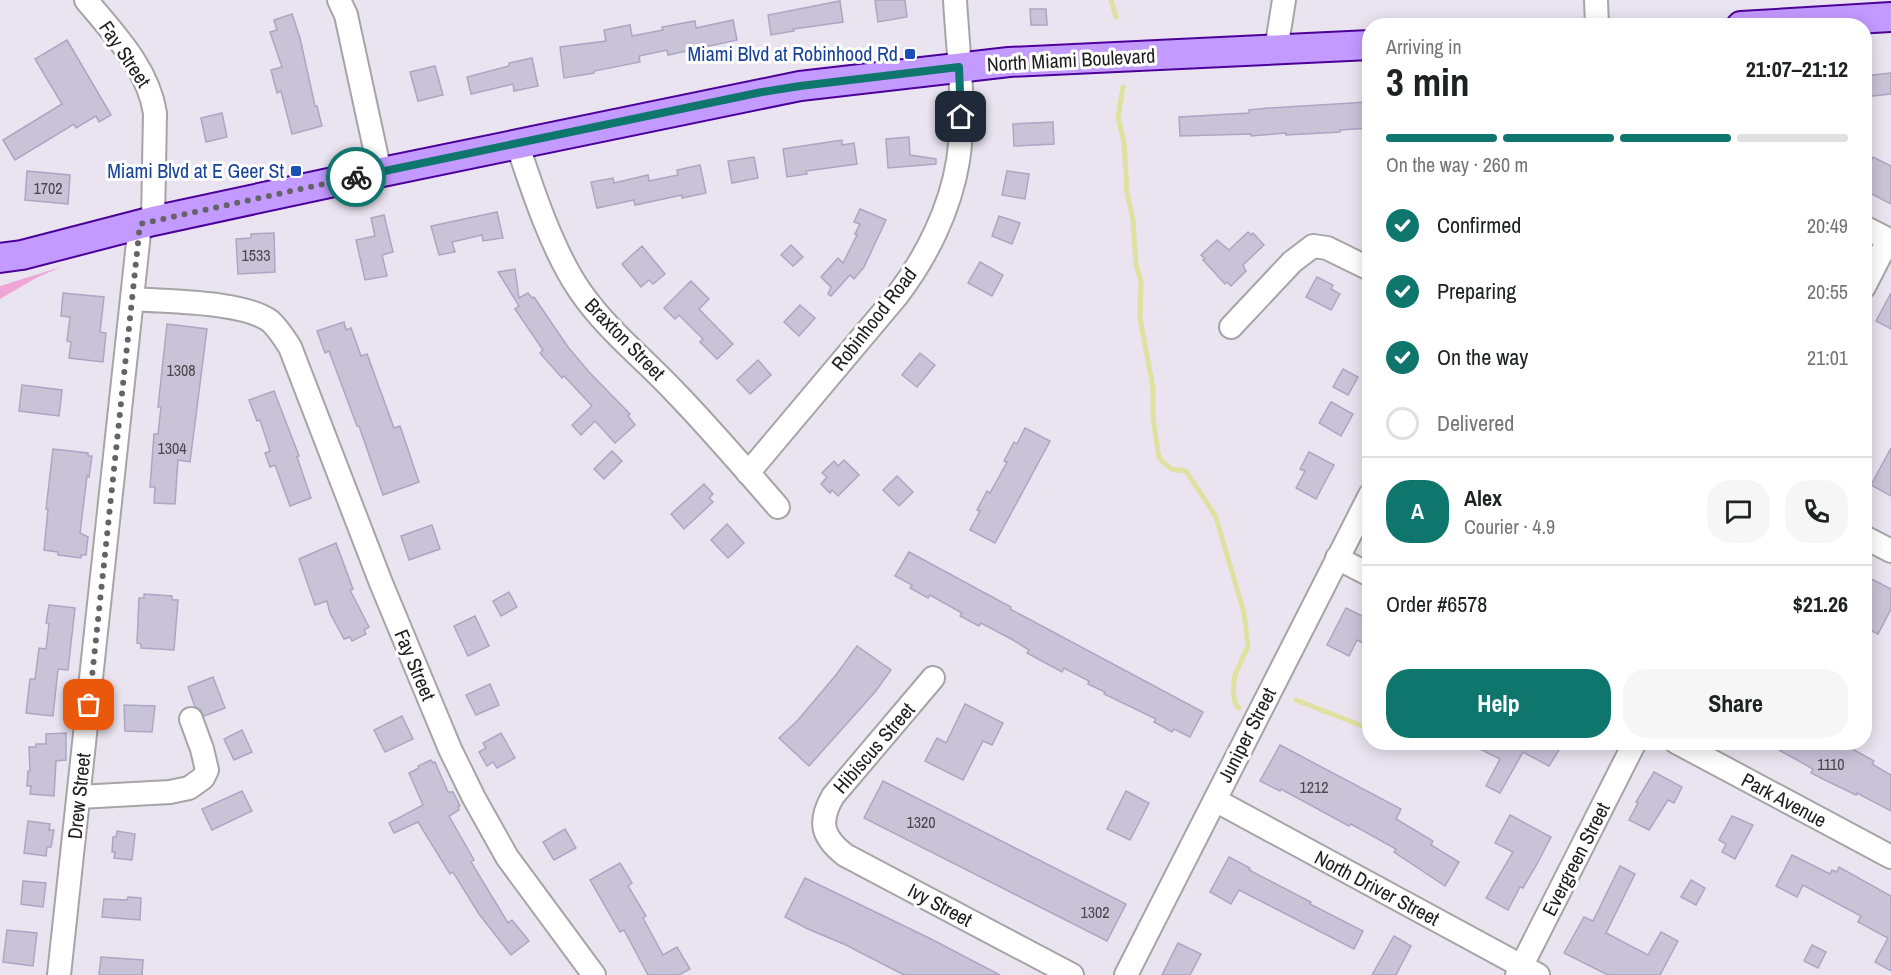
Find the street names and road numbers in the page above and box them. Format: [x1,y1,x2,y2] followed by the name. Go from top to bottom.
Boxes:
[93,15,158,93] street label: Fay Street
[986,42,1156,77] street label: North Miami Boulevard
[825,262,922,376] street label: Robinhood Road
[579,292,672,386] street label: Braxton Street
[388,625,443,705] street label: Fay Street
[1211,682,1282,787] street label: Juniper Street
[827,696,921,799] street label: Hibiscus Street
[61,751,96,840] street label: Drew Street
[1737,766,1832,833] street label: Park Avenue
[1535,797,1616,920] street label: Evergreen Street
[1310,843,1445,932] street label: North Driver Street
[903,876,978,933] street label: Ivy Street

